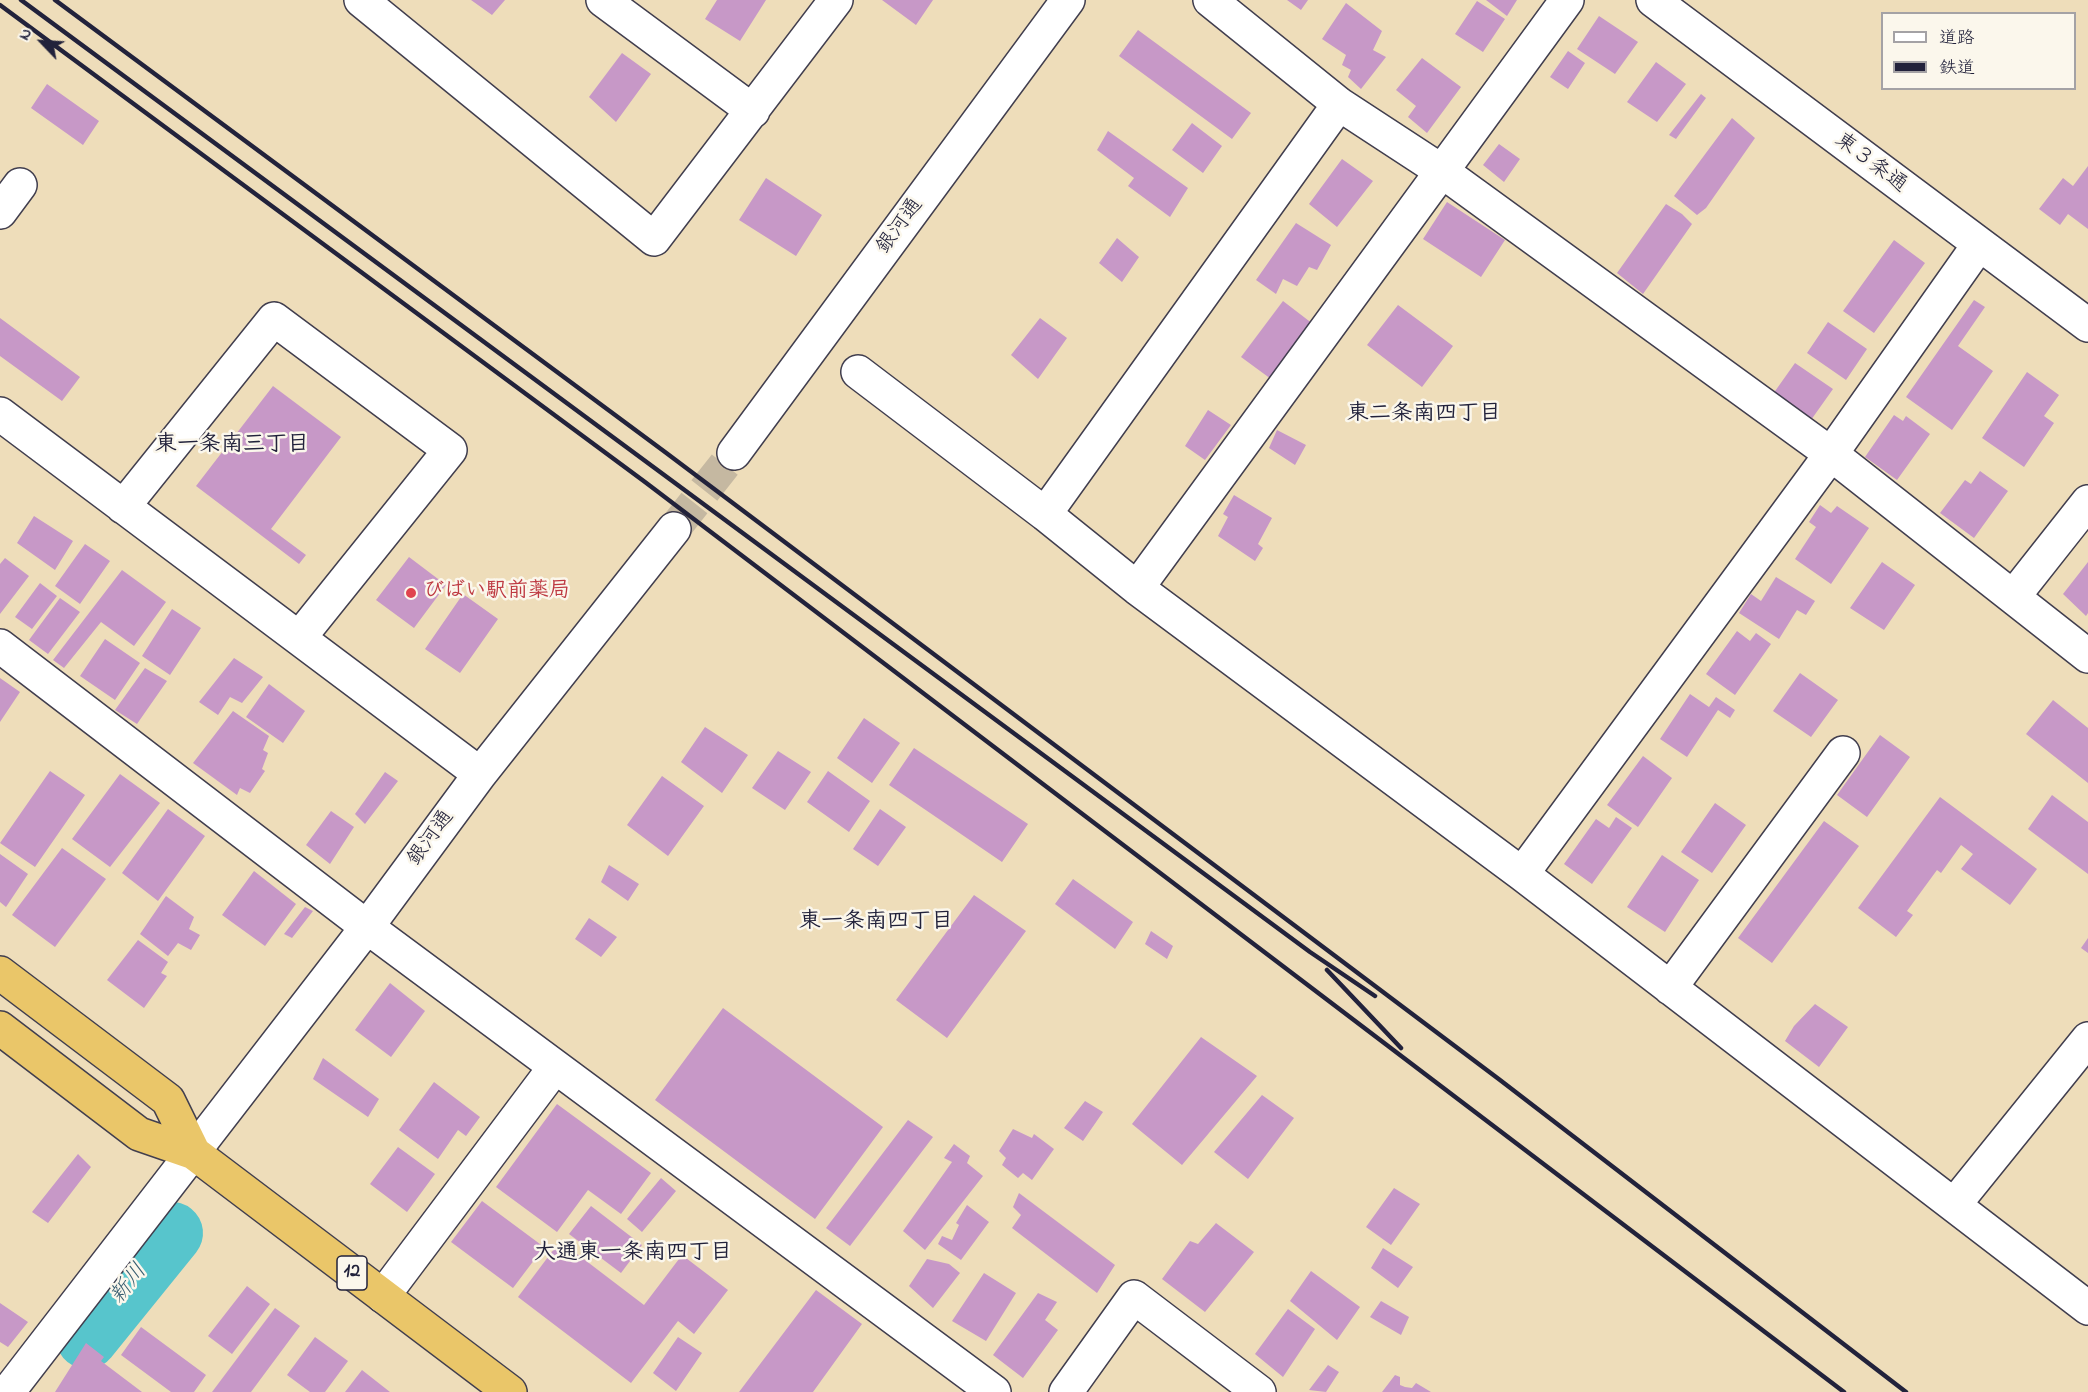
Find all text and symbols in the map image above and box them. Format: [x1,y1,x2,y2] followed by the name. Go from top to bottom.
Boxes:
[12,12,72,72] north arrow
[1881,12,2076,90] legend
[13,24,39,44] text: N
[1939,26,1975,52] text: 道路
[1939,56,1975,82] text: 鉄道
[1829,129,1911,199] street label: 東３条通
[872,194,930,260] street label: 銀河通
[1347,402,1501,428] district label: 東二条南四丁目
[155,433,309,459] district label: 東一条南三丁目
[423,580,570,606] place label: びばい駅前薬局
[404,586,418,600] marker: びばい駅前薬局
[403,806,461,872] street label: 銀河通
[799,910,953,936] district label: 東一条南四丁目
[534,1241,732,1267] district label: 大通東一条南四丁目
[337,1256,367,1290] road number: 12
[106,1260,154,1310] water label: 新川

